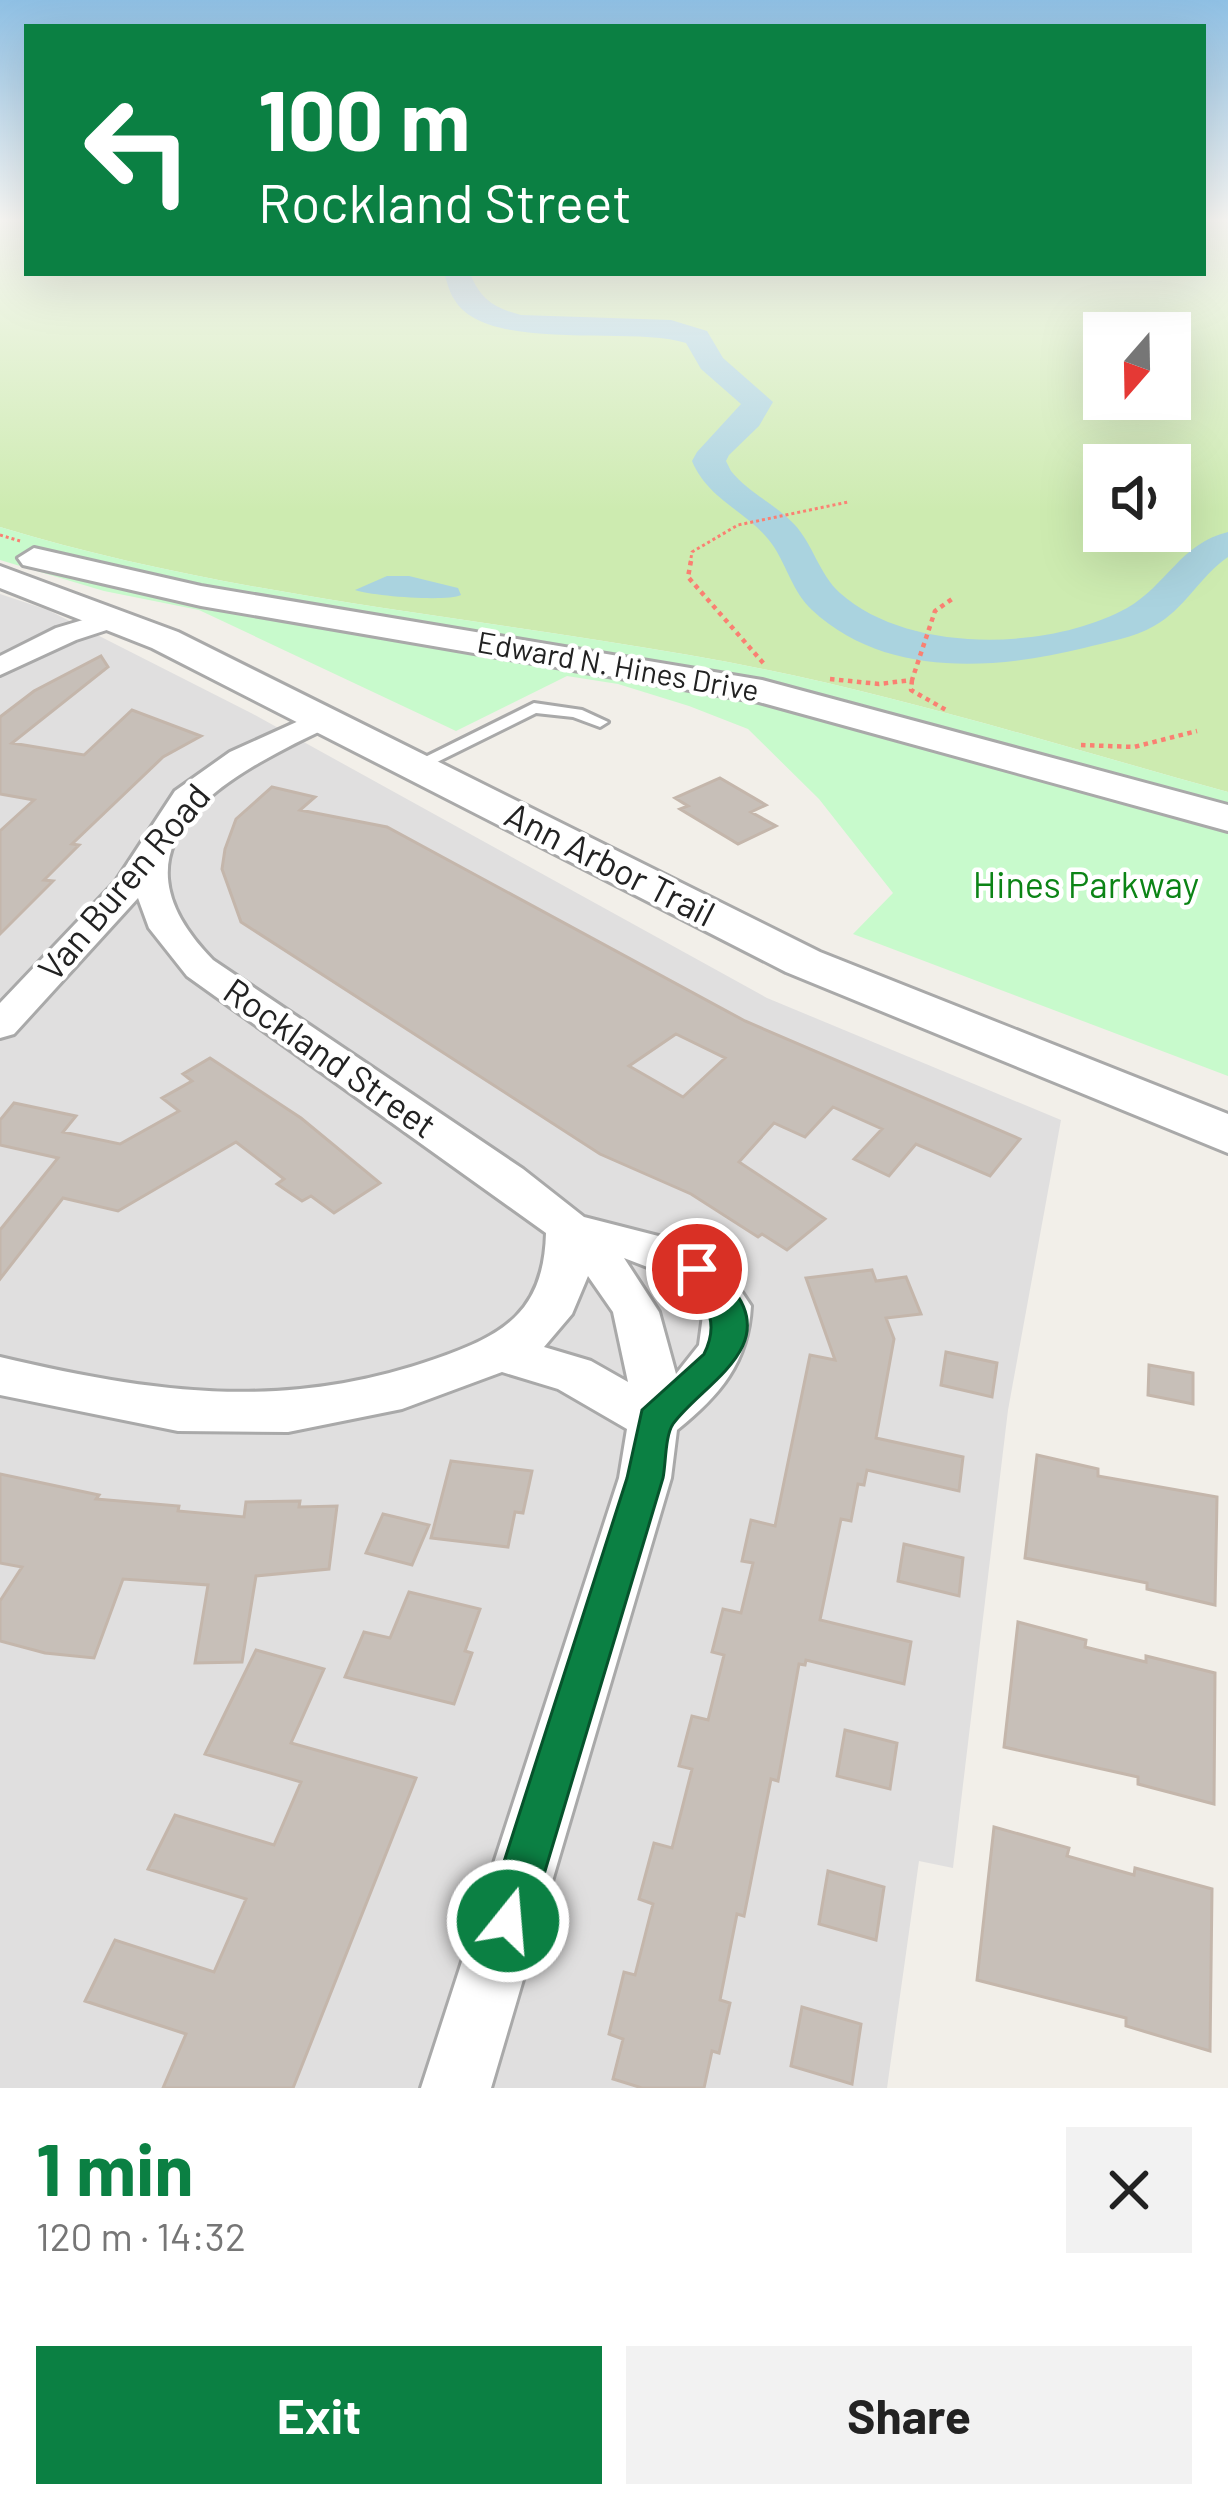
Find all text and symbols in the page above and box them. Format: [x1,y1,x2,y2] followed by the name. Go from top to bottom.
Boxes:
[258,67,470,168] text: 100 m
[60,72,216,228] icon: left
[258,169,632,234] text: Rockland Street
[1083,312,1191,420] north arrow
[1083,312,1191,552] map controls
[1083,444,1191,552] button: sound
[475,623,762,708] street label: Edward N. Hines Drive
[28,774,218,988] street label: Van Buren Road
[499,791,723,934] street label: Ann Arbor Trail
[973,862,1199,905] park label: Hines Parkway
[216,968,445,1146] street label: Rockland Street
[646,1218,748,1320] pin
[664,1236,730,1302] icon: arrive
[445,1858,571,1984] position arrow
[36,2124,194,2210] text: 1 min
[1066,2127,1192,2253] button: close
[36,2212,246,2259] text: 120 m · 14:32
[36,2346,602,2484] button: Exit
[626,2346,1192,2484] button: Share

